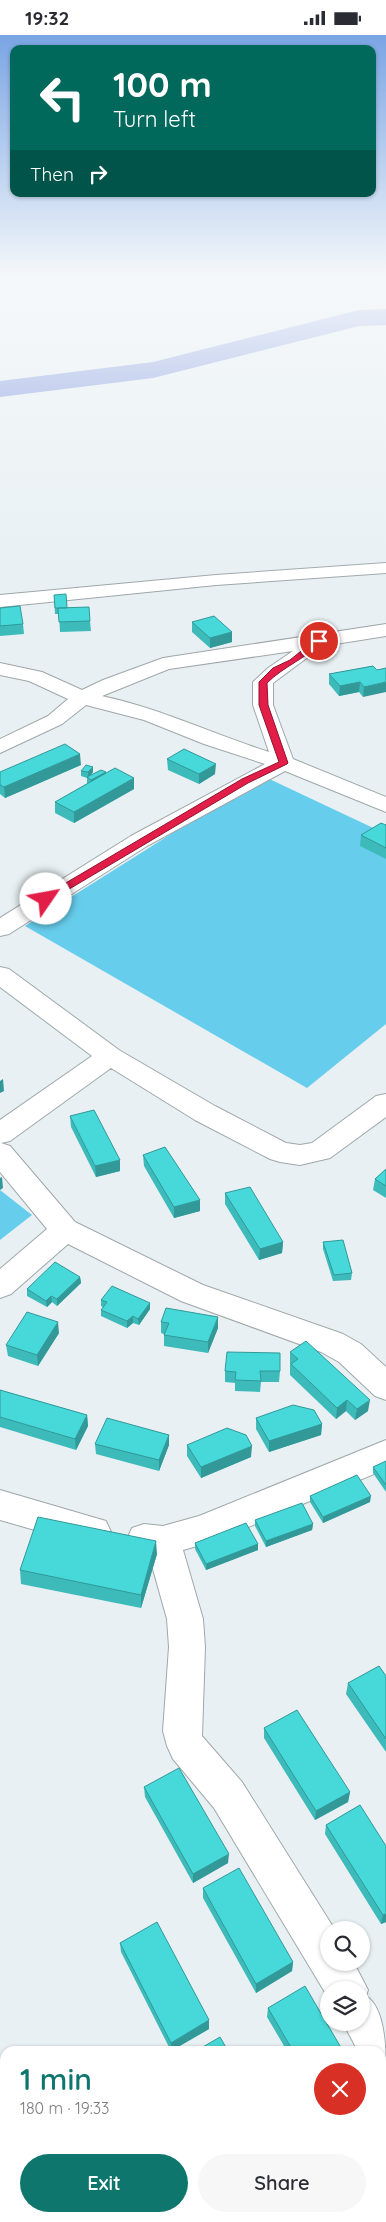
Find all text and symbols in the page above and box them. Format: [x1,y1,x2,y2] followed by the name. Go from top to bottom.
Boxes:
[25,6,69,30] text: 19:32
[113,62,212,106] text: 100 m
[30,65,95,130] icon: left
[113,105,196,133] text: Turn left
[84,160,112,188] icon: right
[30,162,74,186] text: Then
[298,620,340,662] pin
[305,627,333,655] icon: arrive
[19,872,71,924] position arrow
[320,1921,370,2031] map controls
[320,1921,370,1971] button: search
[320,1981,370,2031] button: layers
[20,2060,92,2098] text: 1 min
[314,2063,366,2115] button: close
[20,2098,110,2118] text: 180 m · 19:33
[20,2154,188,2212] button: Exit
[198,2154,366,2212] button: Share

